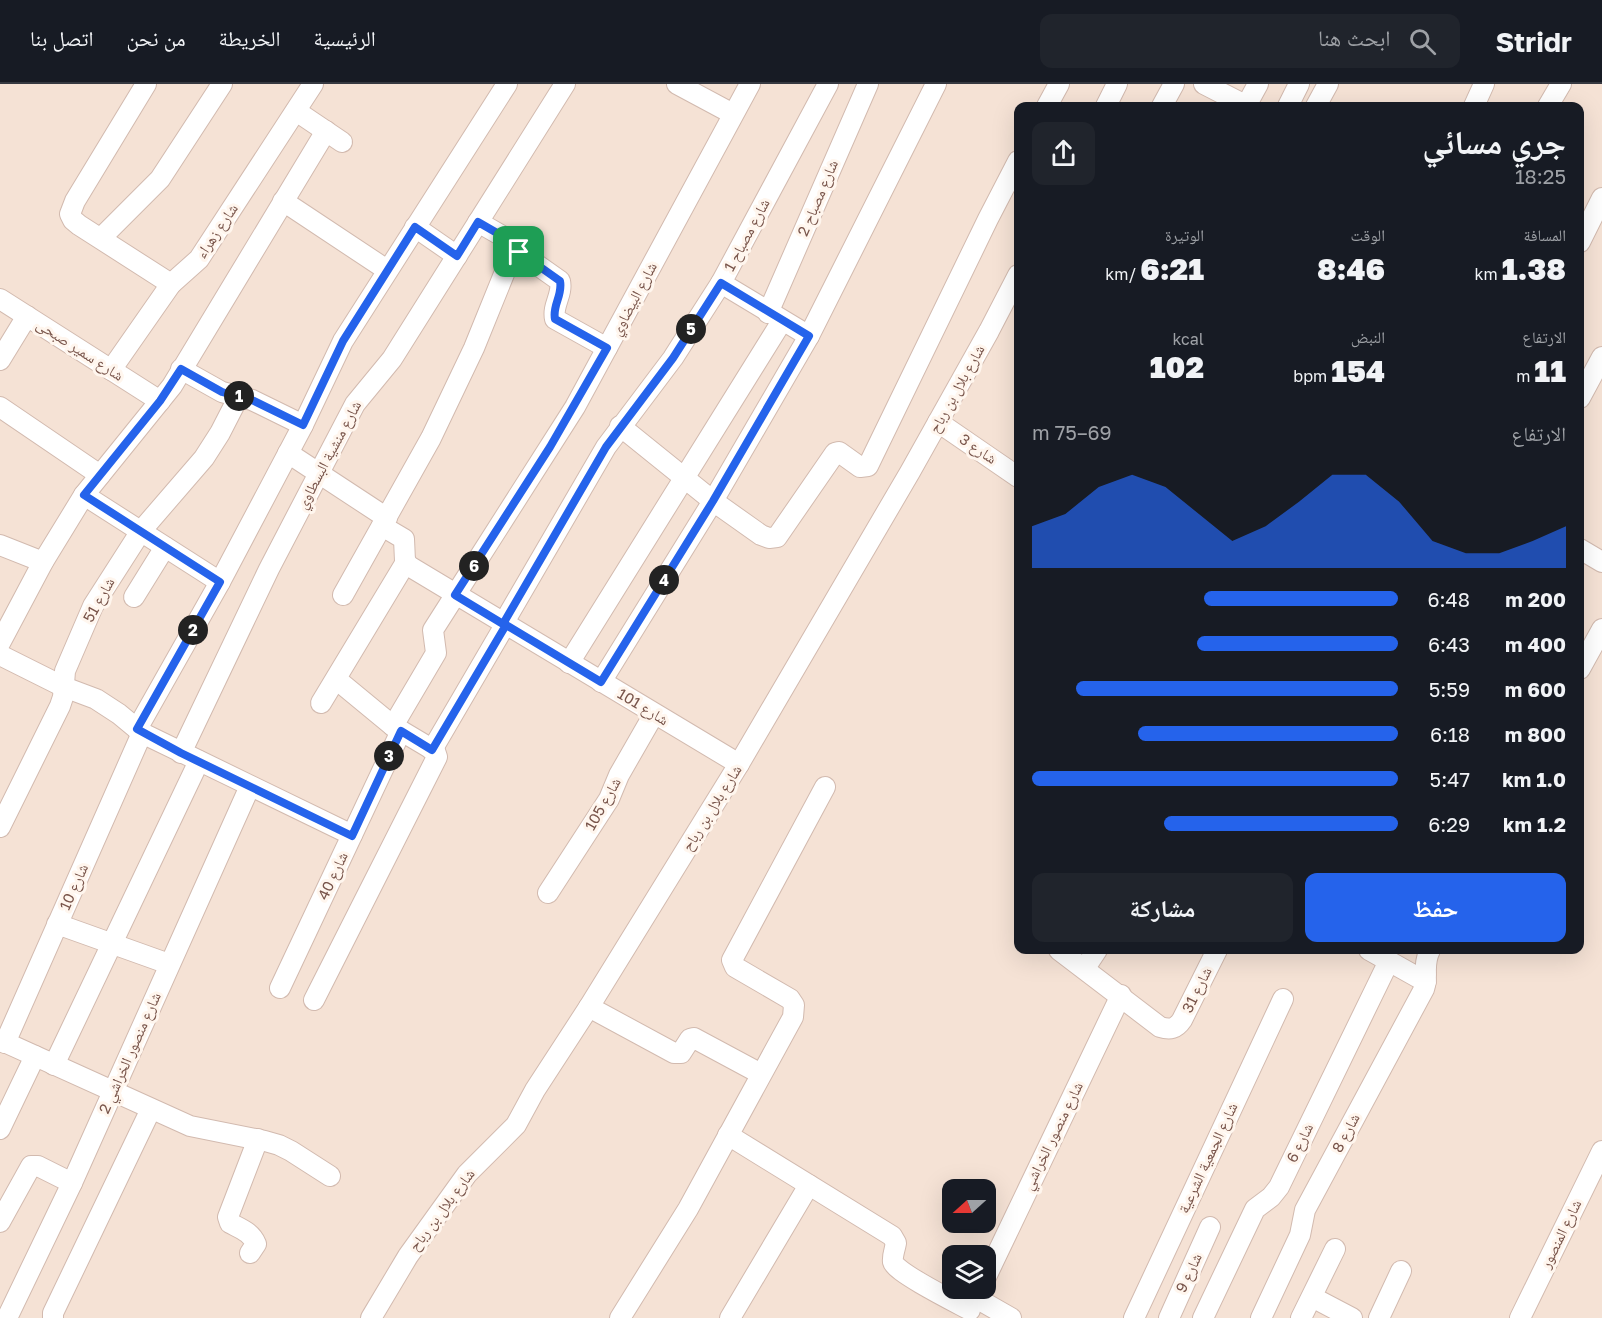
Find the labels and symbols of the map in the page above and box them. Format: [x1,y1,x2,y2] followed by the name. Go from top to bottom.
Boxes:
[793,157,843,239] street label: شارع مصباح 2
[720,195,775,275] street label: شارع مصباح 1
[191,200,243,262] street label: شارع زهراء
[493,226,544,277] pin
[606,259,663,340] street label: شارع البيضاوي
[33,314,127,386] street label: شارع سمير صبحى
[676,314,706,344] pin: 5
[924,341,990,437] street label: شارع بلال بن رباح
[224,381,254,411] pin: 1
[292,397,368,514] street label: شارع منشية البسطاوي
[955,429,1001,469] street label: شارع 3
[459,551,489,581] pin: 6
[649,565,679,595] pin: 4
[79,574,120,626] street label: شارع 51
[178,615,208,645] pin: 2
[614,684,672,730] street label: شارع 101
[374,741,404,771] pin: 3
[678,761,747,855] street label: شارع بلال بن رباح
[580,774,626,834] street label: شارع 105
[313,849,353,903] street label: شارع 40
[55,861,93,913] street label: شارع 10
[1177,964,1217,1016] street label: شارع 31
[94,989,167,1118] street label: شارع منصور الخراشي 2
[1018,1078,1090,1194] street label: شارع منصور الخراشي
[1174,1099,1242,1217] street label: شارع الجمعية الشرعية
[1327,1110,1365,1156] street label: شارع 8
[1282,1120,1318,1166] street label: شارع 6
[404,1165,480,1255] street label: شارع بلال بن رباح
[942,1179,996,1233] north arrow
[1535,1196,1586,1273] street label: شارع المنصور
[1171,1250,1207,1296] street label: شارع 9

